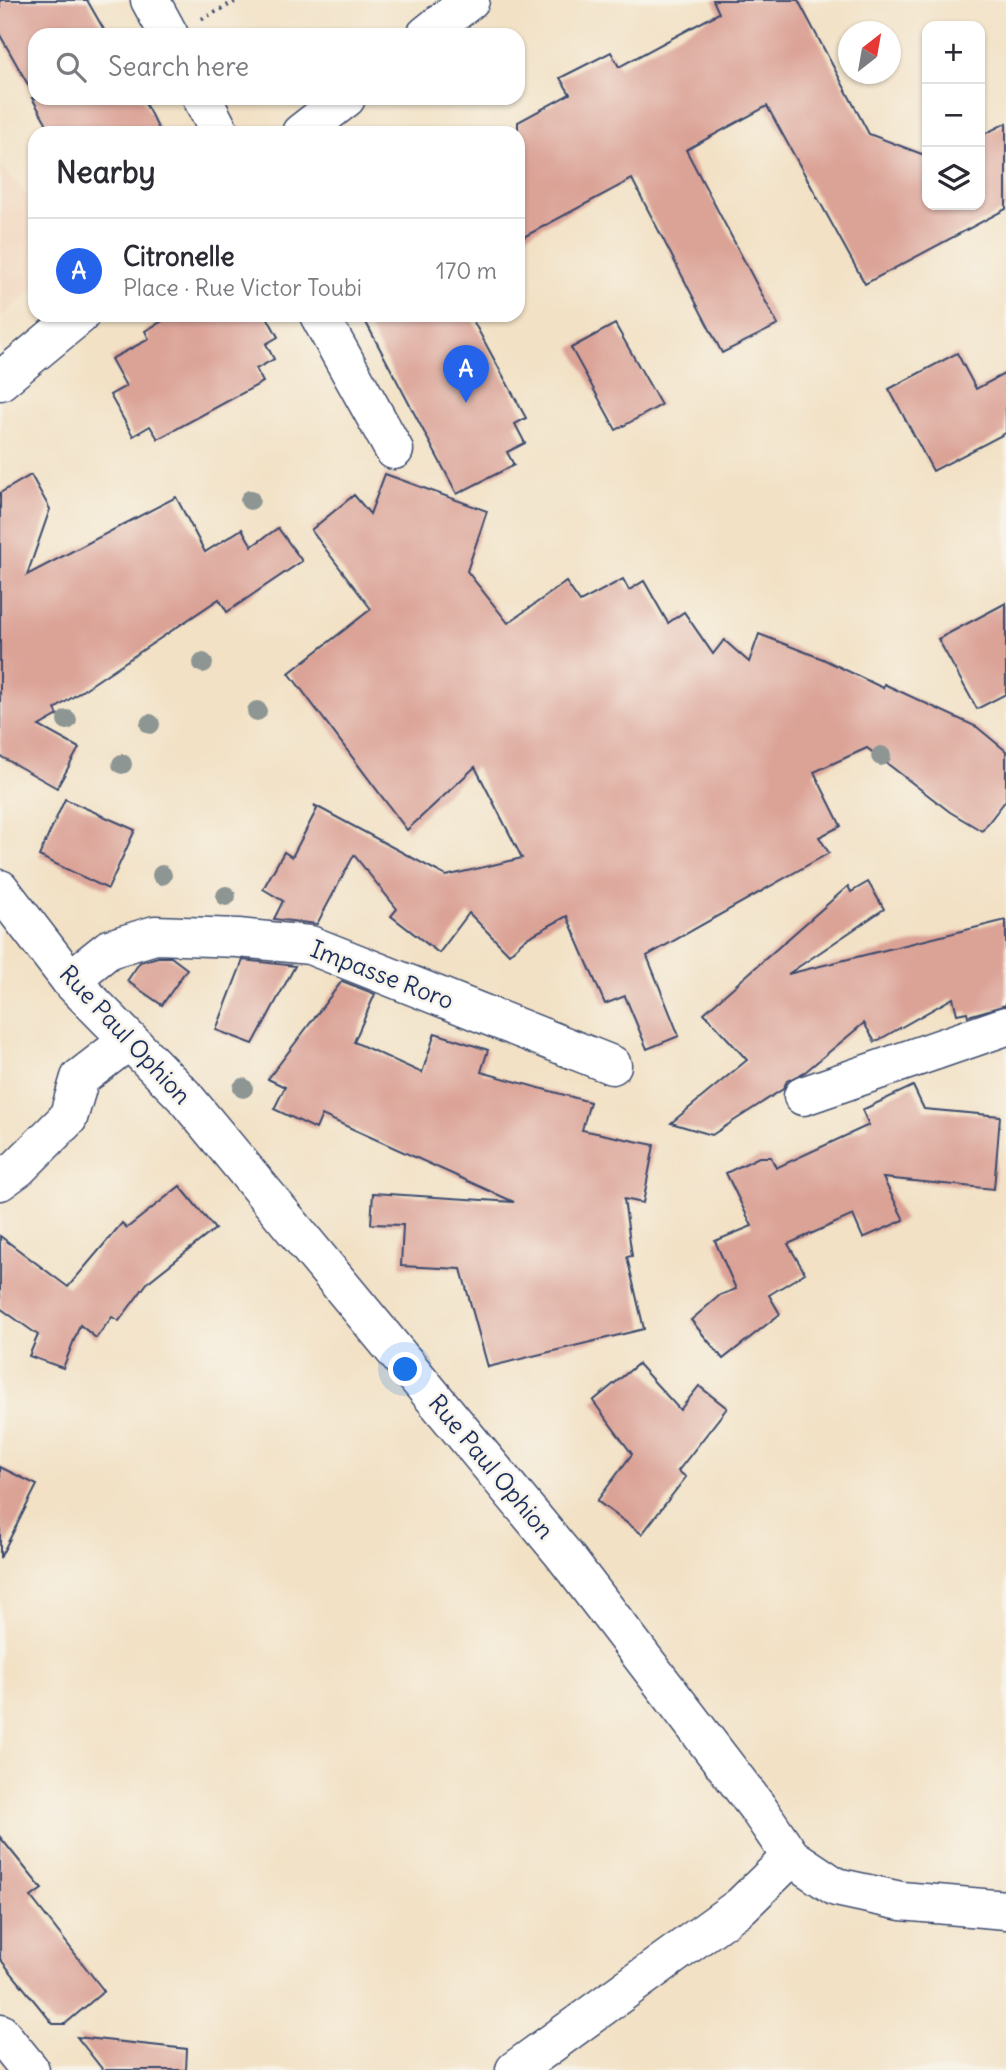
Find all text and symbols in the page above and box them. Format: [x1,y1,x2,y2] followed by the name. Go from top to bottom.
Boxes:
[838,21,901,84] north arrow
[922,21,985,210] map controls
[922,21,985,84] button: +
[28,28,525,105] search box
[52,48,90,86] icon: search
[108,50,249,83] text: Search here
[922,84,985,147] button: −
[922,147,985,210] button: layers
[56,153,156,191] text: Nearby
[123,240,234,273] text: Citronelle
[72,256,86,285] text: A
[436,256,497,285] text: 170 m
[123,273,362,302] text: Place · Rue Victor Toubi
[443,345,489,403] pin: A
[307,933,458,1015] street label: Impasse Roro
[54,959,198,1110] street label: Rue Paul Ophion
[388,1352,422,1386] your location
[423,1388,561,1545] street label: Rue Paul Ophion

